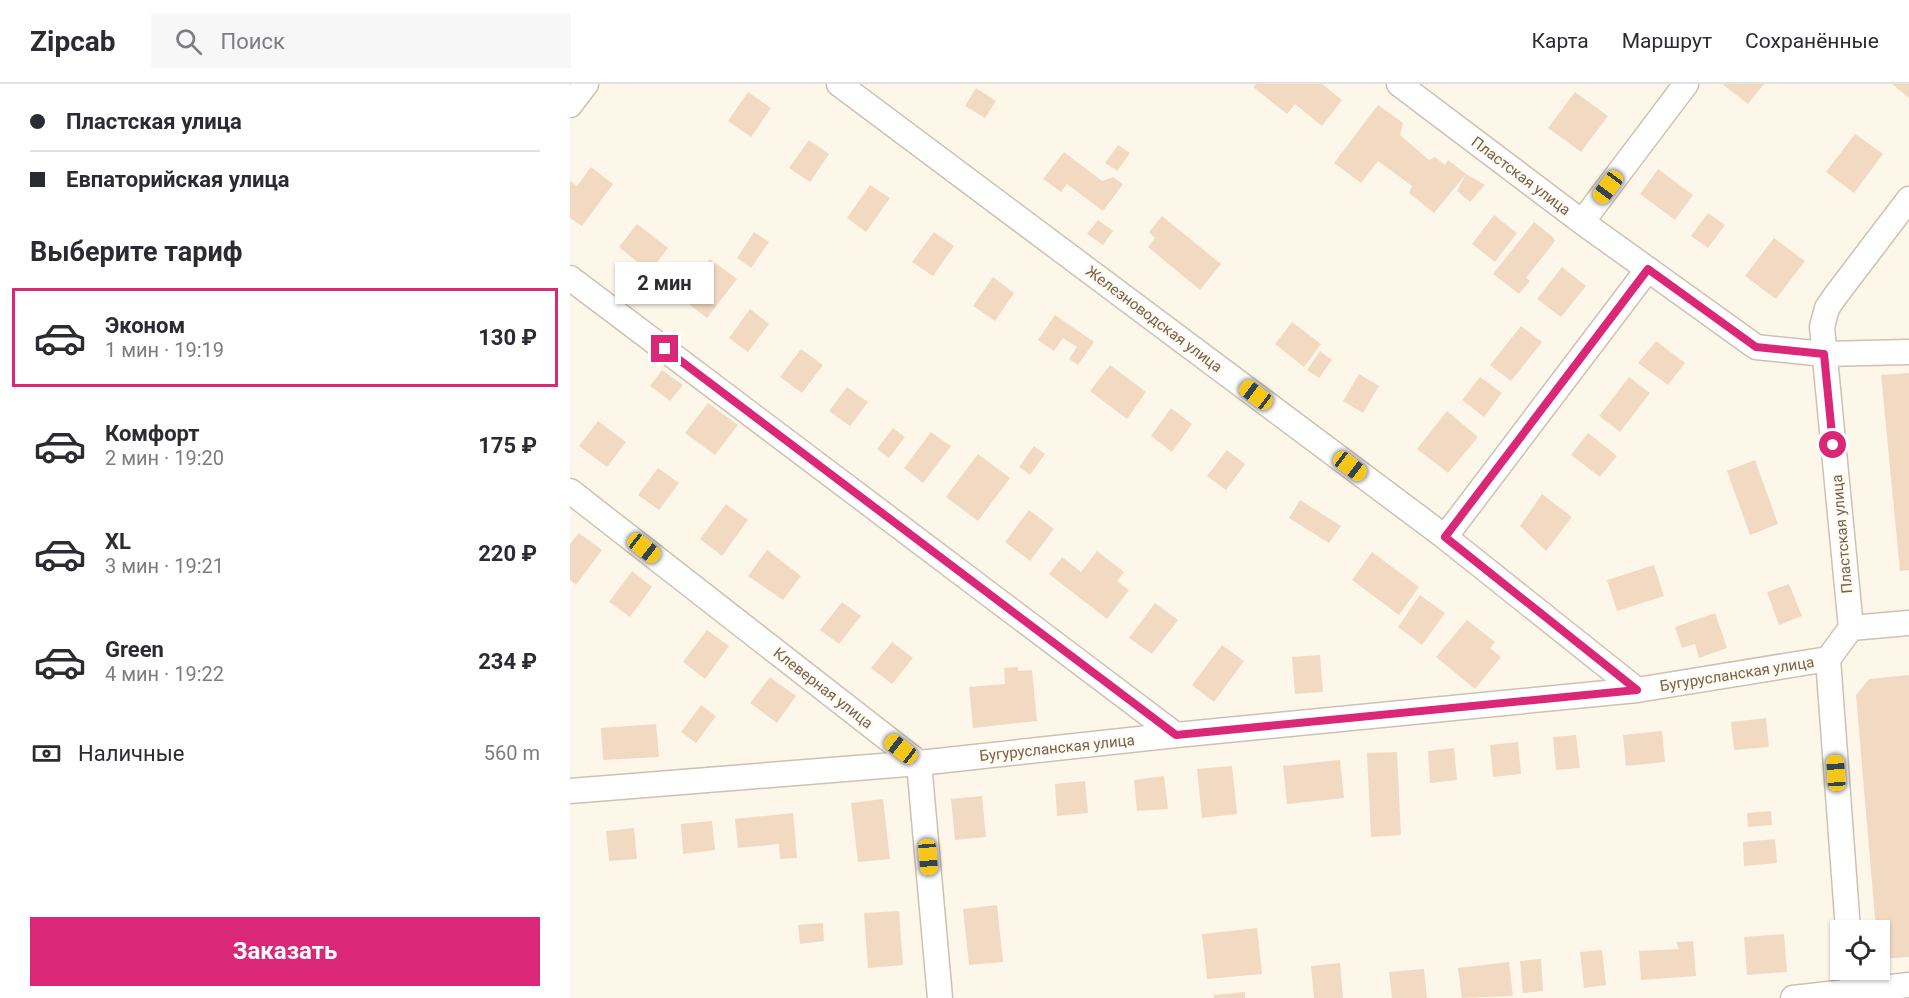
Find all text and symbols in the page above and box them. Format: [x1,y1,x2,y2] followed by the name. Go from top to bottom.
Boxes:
[151,14,571,68] search box
[30,25,115,58] text: Zipcab
[172,25,205,58] icon: search
[220,29,285,54] text: Поиск
[1532,29,1589,53] text: Карта
[1622,29,1712,53] text: Маршрут
[1745,29,1879,53] text: Сохранённые
[66,109,242,134] text: Пластская улица
[1468,133,1574,219] street label: Пластская улица
[66,167,290,192] text: Евпаторийская улица
[1590,167,1626,207] car
[30,236,242,268] text: Выберите тариф
[616,262,714,304] callout: 2 мин
[1082,262,1226,376] street label: Железноводская улица
[637,271,692,295] text: 2 мин
[33,311,87,365] icon: car
[105,313,185,338] text: Эконом
[478,325,537,350] text: 130 ₽
[651,335,678,362] route end
[105,338,224,362] text: 1 мин · 19:19
[1236,377,1276,413] car
[33,419,87,473] icon: car
[105,421,200,446] text: Комфорт
[1819,431,1846,458] route start
[478,433,537,458] text: 175 ₽
[105,446,224,470] text: 2 мин · 19:20
[1330,448,1370,484] car
[1828,474,1856,594] street label: Пластская улица
[33,527,87,581] icon: car
[105,529,131,554] text: XL
[624,530,664,566] car
[478,541,537,566] text: 220 ₽
[105,554,224,578] text: 3 мин · 19:21
[33,635,87,689] icon: car
[105,637,164,662] text: Green
[770,644,876,732] street label: Клеверная улица
[478,649,537,674] text: 234 ₽
[1659,653,1815,695] street label: Бугурусланская улица
[105,662,224,686] text: 4 мин · 19:22
[881,731,921,767] car
[979,731,1135,765] street label: Бугурусланская улица
[30,737,63,770] icon: cash
[78,741,184,766] text: Наличные
[484,741,540,765] text: 560 m
[1826,754,1846,792] car
[917,838,939,876] car
[30,917,540,986] button: Заказать
[1830,920,1890,980] map controls
[1830,920,1890,980] button: locate

